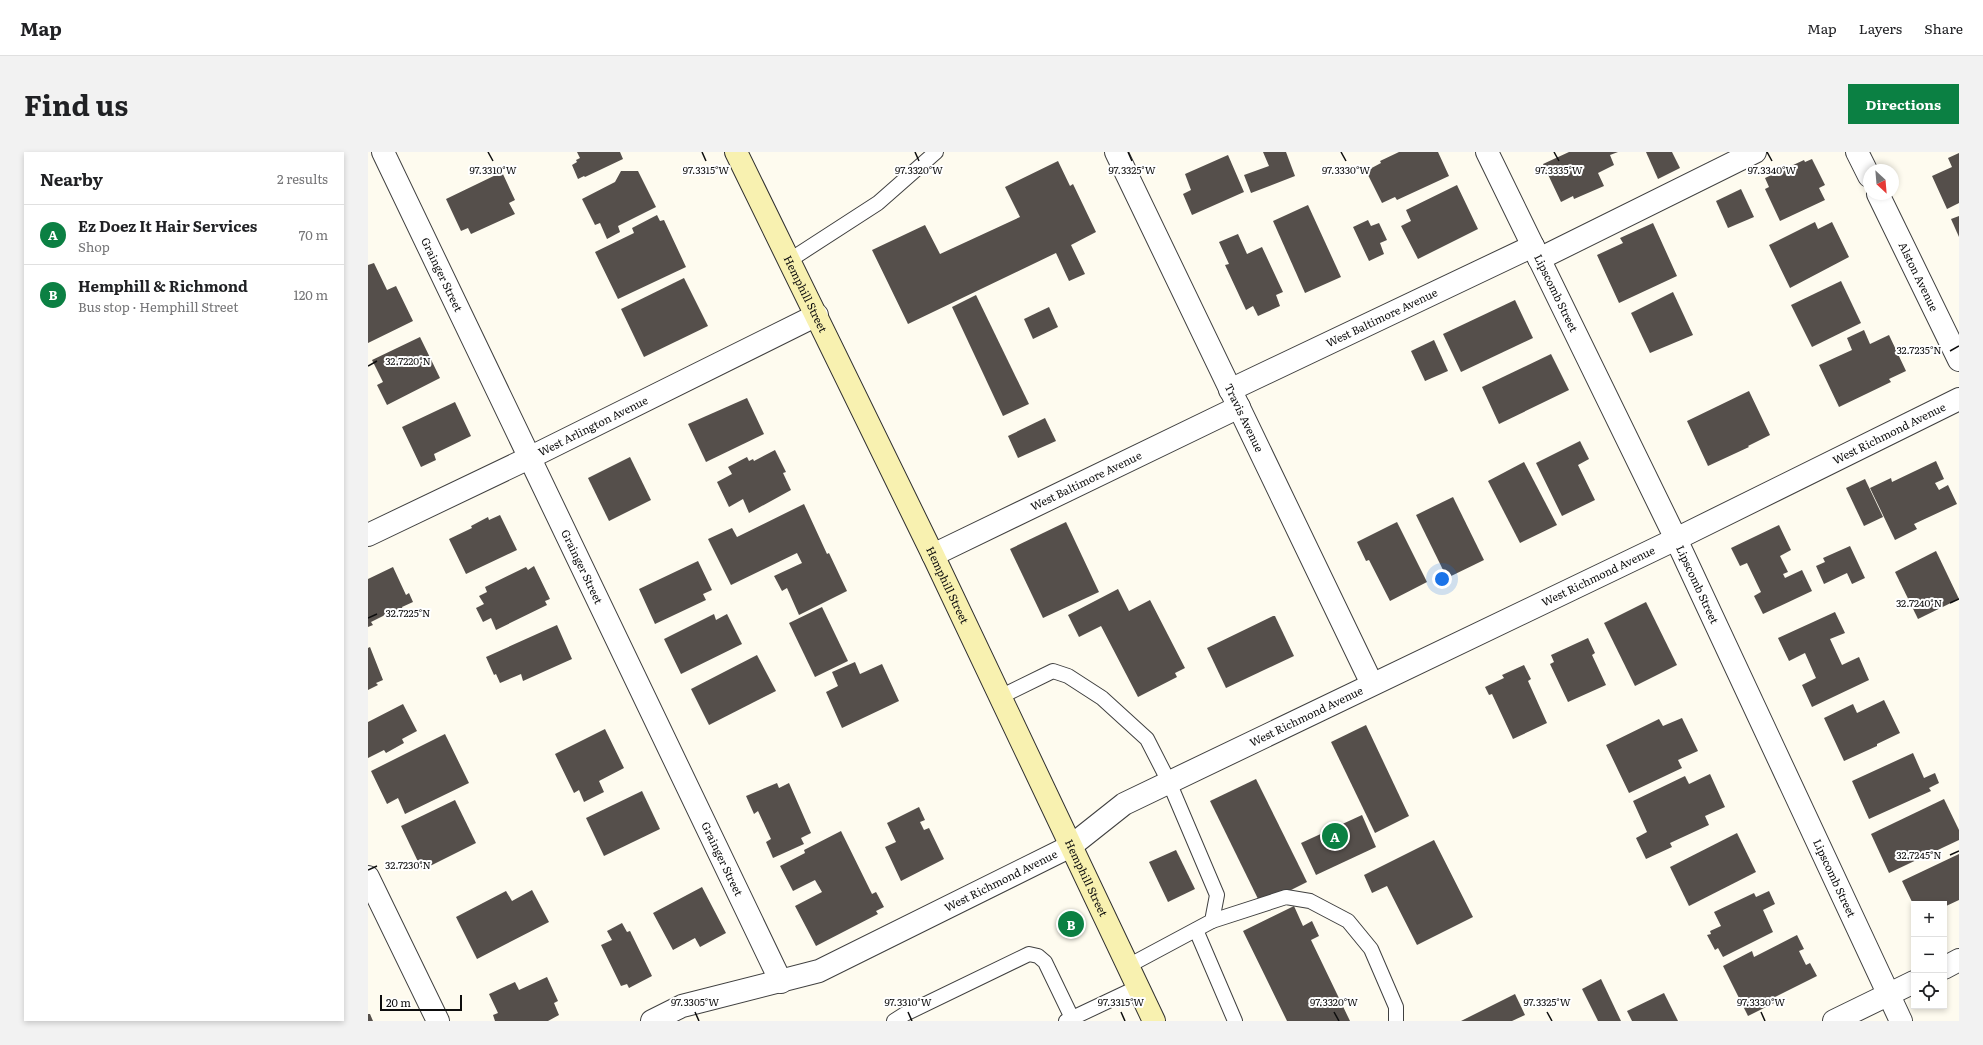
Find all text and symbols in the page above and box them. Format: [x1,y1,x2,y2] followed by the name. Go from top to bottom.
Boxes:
[20,14,62,42] text: Map
[1807,18,1837,38] text: Map
[1859,18,1902,38] text: Layers
[1924,18,1963,38] text: Share
[24,83,128,125] text: Find us
[1848,84,1959,124] button: Directions
[469,162,517,177] text: 97.3310°W
[683,162,729,177] text: 97.3315°W
[895,162,943,177] text: 97.3320°W
[1108,162,1156,177] text: 97.3325°W
[1322,162,1370,177] text: 97.3330°W
[1535,162,1583,177] text: 97.3335°W
[1748,162,1796,177] text: 97.3340°W
[1863,164,1899,200] north arrow
[40,166,103,191] text: Nearby
[277,169,328,188] text: 2 results
[78,214,257,237] text: Ez Doez It Hair Services
[48,225,58,244] text: A
[299,225,328,244] text: 70 m
[418,234,468,315] street label: Grainger Street
[78,237,110,256] text: Shop
[1895,239,1943,314] street label: Alston Avenue
[1531,251,1583,335] street label: Lipscomb Street
[781,252,832,335] street label: Hemphill Street
[78,274,248,297] text: Hemphill & Richmond
[1323,284,1440,350] street label: West Baltimore Avenue
[49,285,57,304] text: B
[293,285,328,304] text: 120 m
[78,297,238,316] text: Bus stop · Hemphill Street
[1896,342,1942,357] text: 32.7235°N
[385,353,431,368] text: 32.7220°N
[1221,380,1268,455] street label: Travis Avenue
[535,391,650,459] street label: West Arlington Avenue
[1830,398,1948,467] street label: West Richmond Avenue
[1027,446,1144,514] street label: West Baltimore Avenue
[558,526,608,607] street label: Grainger Street
[1538,541,1658,609] street label: West Richmond Avenue
[1673,542,1724,626] street label: Lipscomb Street
[923,543,974,627] street label: Hemphill Street
[1432,569,1452,589] your location
[1896,595,1942,610] text: 32.7240°N
[386,605,430,620] text: 32.7225°N
[1246,681,1365,750] street label: West Richmond Avenue
[698,819,748,899] street label: Grainger Street
[1322,821,1348,851] pin: A
[1062,836,1113,919] street label: Hemphill Street
[1810,836,1861,920] street label: Lipscomb Street
[941,845,1060,915] street label: West Richmond Avenue
[1896,847,1942,862] text: 32.7245°N
[385,857,431,872] text: 32.7230°N
[1911,901,1947,1009] map controls
[1911,901,1947,937] button: +
[1058,909,1084,939] pin: B
[1911,937,1947,973] button: −
[1911,973,1947,1009] button: locate
[380,993,462,1012] scale bar
[386,994,411,1010] text: 20 m
[671,994,719,1009] text: 97.3305°W
[884,994,932,1009] text: 97.3310°W
[1098,994,1144,1009] text: 97.3315°W
[1310,994,1358,1009] text: 97.3320°W
[1523,994,1571,1009] text: 97.3325°W
[1737,994,1785,1009] text: 97.3330°W

